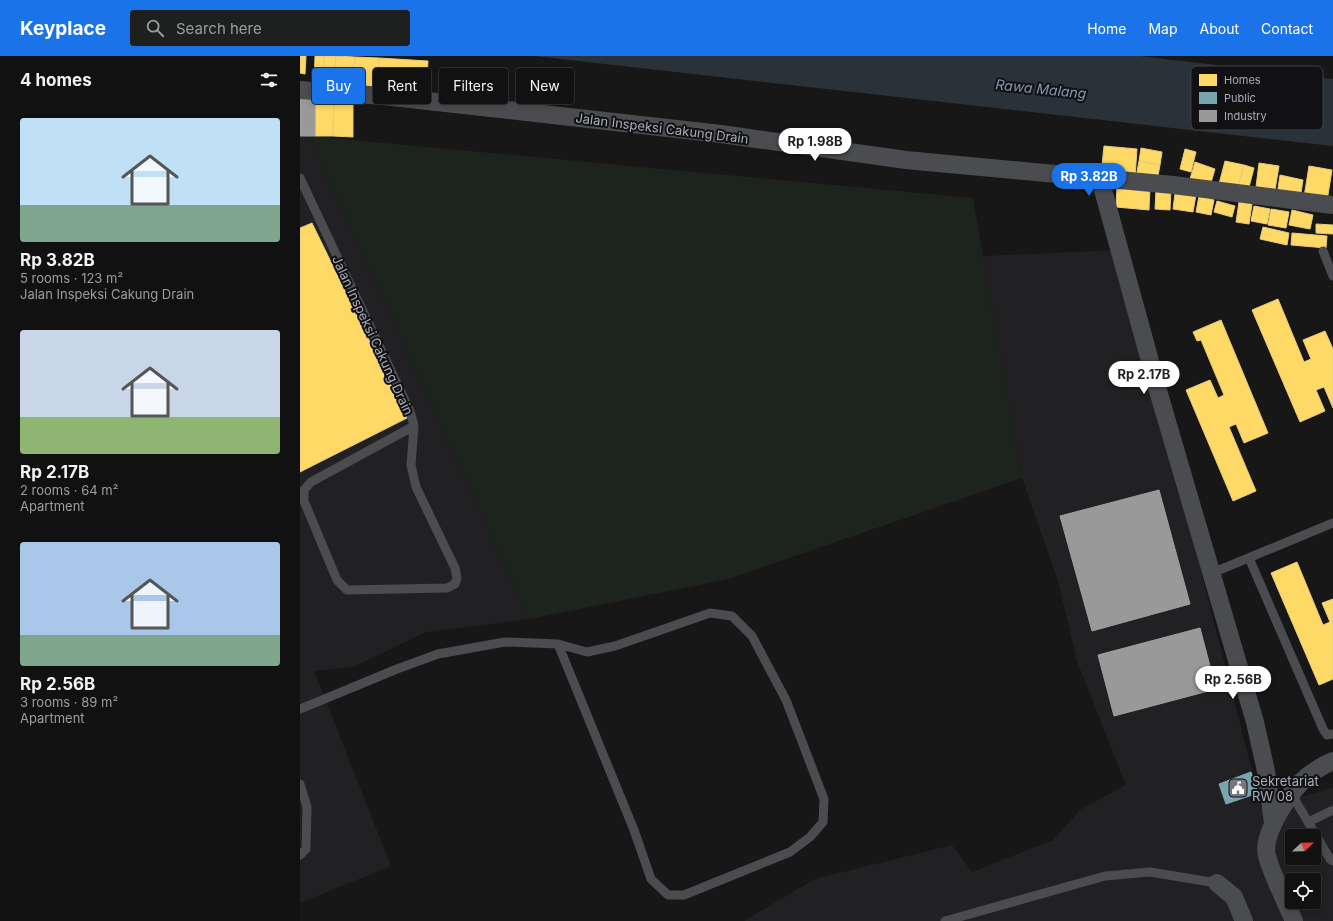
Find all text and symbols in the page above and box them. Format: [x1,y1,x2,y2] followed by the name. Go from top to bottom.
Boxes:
[130,10,410,46] search box
[20,17,106,40] text: Keyplace
[144,17,166,39] icon: search
[176,19,262,38] text: Search here
[1087,20,1126,37] text: Home
[1148,20,1178,37] text: Map
[1200,20,1239,37] text: About
[1261,20,1313,37] text: Contact
[1191,66,1323,130] legend
[312,68,365,104] chip: Buy
[373,68,431,104] chip: Rent
[439,68,508,104] chip: Filters
[516,68,574,104] chip: New
[258,69,280,91] icon: filters
[20,70,92,90] text: 4 homes
[1224,73,1261,87] text: Homes
[995,75,1088,102] water label: Rawa Malang
[1224,91,1256,105] text: Public
[575,109,749,147] street label: Jalan Inspeksi Cakung Drain
[1224,109,1267,123] text: Industry
[774,128,856,162] pin: Rp 1.98B
[787,133,843,149] text: Rp 1.98B
[114,144,186,216] icon: home
[1048,163,1130,197] pin: Rp 3.82B
[1060,168,1118,184] text: Rp 3.82B
[20,250,95,270] text: Rp 3.82B
[329,253,417,417] street label: Jalan Inspeksi Cakung Drain
[20,270,123,286] text: 5 rooms · 123 m²
[20,286,194,302] text: Jalan Inspeksi Cakung Drain
[114,356,186,428] icon: home
[1103,361,1185,395] pin: Rp 2.17B
[1118,366,1170,382] text: Rp 2.17B
[20,462,89,482] text: Rp 2.17B
[20,482,118,498] text: 2 rooms · 64 m²
[20,498,85,514] text: Apartment
[114,568,186,640] icon: home
[1192,666,1274,700] pin: Rp 2.56B
[1204,671,1262,687] text: Rp 2.56B
[20,674,95,694] text: Rp 2.56B
[20,694,118,710] text: 3 rooms · 89 m²
[20,710,85,726] text: Apartment
[1252,773,1319,804] place label: Sekretariat RW 08
[1227,777,1249,799] public building icon: Sekretariat RW 08
[1285,829,1321,865] north arrow
[1285,829,1321,909] map controls
[1285,873,1321,909] button: locate

